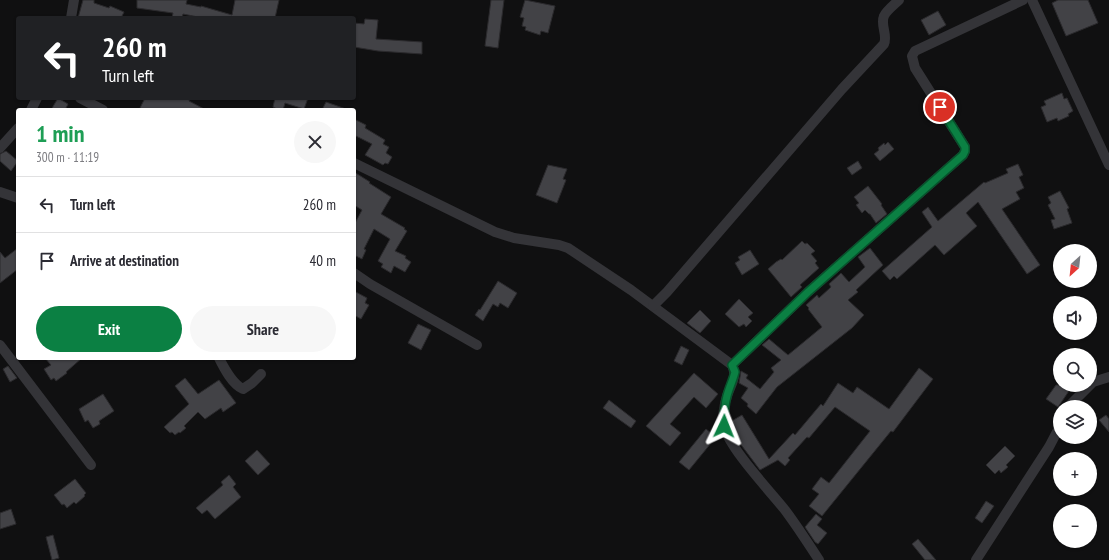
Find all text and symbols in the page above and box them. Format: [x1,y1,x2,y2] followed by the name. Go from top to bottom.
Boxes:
[102,28,166,65] text: 260 m
[36,32,88,84] icon: left
[102,64,154,87] text: Turn left
[923,90,957,124] pin
[929,96,951,118] icon: arrive
[36,118,84,149] text: 1 min
[294,121,336,163] button: close
[36,149,99,166] text: 300 m · 11:19
[36,194,58,216] icon: left
[70,195,115,214] text: Turn left
[303,195,336,214] text: 260 m
[1053,244,1097,288] north arrow
[1053,244,1097,548] map controls
[36,250,58,272] icon: arrive
[70,251,179,270] text: Arrive at destination
[310,251,336,270] text: 40 m
[1053,296,1097,340] button: sound
[36,306,182,352] button: Exit
[190,306,336,352] button: Share
[1053,348,1097,392] button: search
[1053,400,1097,444] button: layers
[703,405,745,447] position arrow
[1053,452,1097,496] button: +
[1053,504,1097,548] button: −

